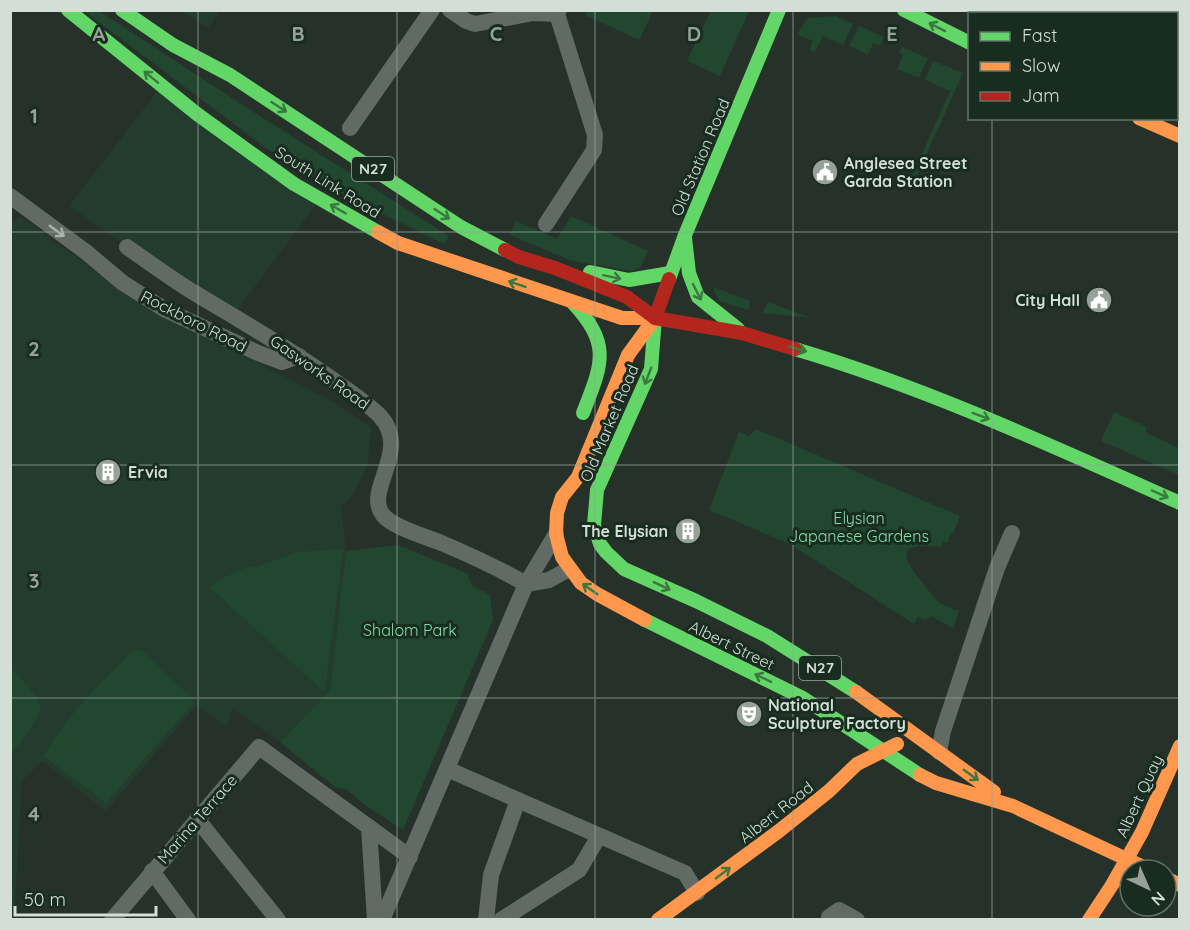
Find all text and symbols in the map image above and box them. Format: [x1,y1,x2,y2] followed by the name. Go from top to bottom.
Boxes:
[968,12,1178,120] legend
[93,21,106,46] text: A
[291,21,305,46] text: B
[490,21,503,46] text: C
[687,21,701,46] text: D
[886,21,898,46] text: E
[928,21,946,32] one-way arrow
[1022,24,1057,47] text: Fast
[1022,54,1060,77] text: Slow
[144,71,160,84] one-way arrow
[1022,84,1060,107] text: Jam
[666,95,734,219] street label: Old Station Road
[270,101,287,113] one-way arrow
[30,103,38,128] text: 1
[272,142,384,222] street label: South Link Road
[844,153,967,191] place label: Anglesea Street Garda Station
[352,157,394,181] road number: N27
[810,157,840,187] public building icon: Anglesea Street Garda Station
[330,203,347,215] one-way arrow
[433,209,450,221] one-way arrow
[49,225,65,237] one-way arrow
[603,271,622,283] one-way arrow
[508,278,527,289] one-way arrow
[691,282,703,300] one-way arrow
[1084,285,1114,315] public building icon: City Hall
[138,286,250,356] street label: Rockboro Road
[1016,290,1080,310] place label: City Hall
[267,330,373,414] street label: Gasworks Road
[28,336,40,361] text: 2
[789,344,808,355] one-way arrow
[575,361,643,485] street label: Old Market Road
[642,366,653,384] one-way arrow
[972,412,990,423] one-way arrow
[93,457,123,487] building icon: Ervia
[128,462,168,482] place label: Ervia
[1151,489,1169,501] one-way arrow
[789,508,929,546] park label: Elysian Japanese Gardens
[673,516,703,546] building icon: The Elysian
[581,521,668,541] place label: The Elysian
[29,568,39,593] text: 3
[653,580,671,592] one-way arrow
[582,583,598,595] one-way arrow
[686,616,778,674] street label: Albert Street
[363,620,457,640] park label: Shalom Park
[799,656,841,680] road number: N27
[754,672,772,684] one-way arrow
[768,695,906,733] place label: National Sculpture Factory
[734,699,764,729] theatre icon: National Sculpture Factory
[1111,751,1167,841] street label: Albert Quay
[962,769,978,781] one-way arrow
[153,770,241,868] street label: Marina Terrace
[735,777,817,847] street label: Albert Road
[28,801,40,826] text: 4
[1118,858,1178,918] north arrow
[714,867,730,880] one-way arrow
[15,879,156,917] scale bar
[24,888,66,911] text: 50 m
[1147,888,1170,910] text: N

